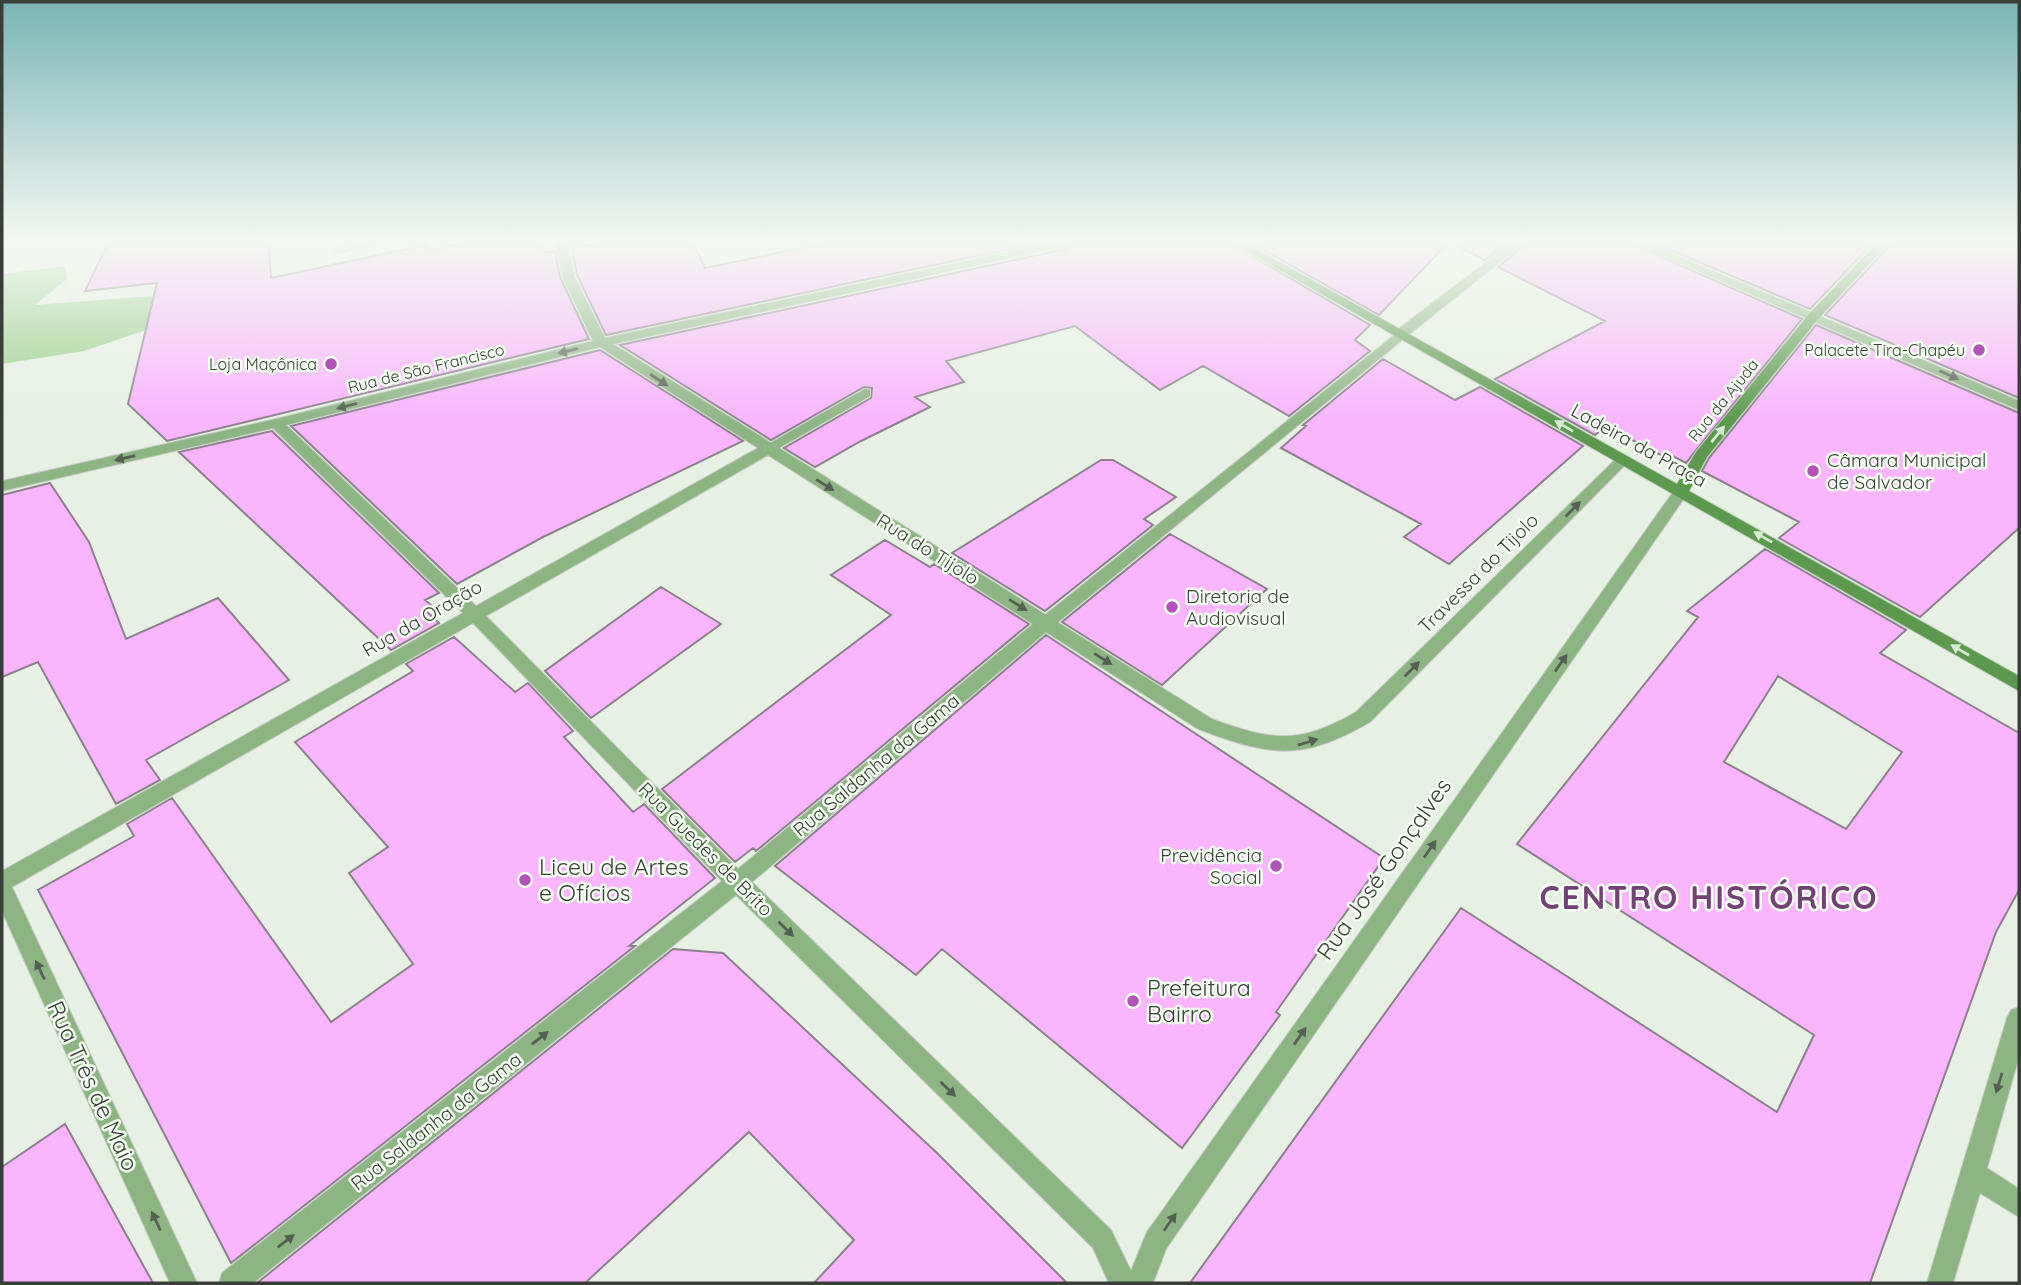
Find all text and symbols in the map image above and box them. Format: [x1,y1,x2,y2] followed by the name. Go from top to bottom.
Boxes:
[346,339,506,397] street label: Rua de São Francisco
[1804,340,1965,360] place label: Palacete Tira-Chapéu
[1971,342,1987,358] marker: Palacete Tira-Chapéu
[557,346,579,357] one-way arrow
[209,354,317,374] place label: Loja Maçônica
[1684,355,1762,445] street label: Rua da Ajuda
[323,356,339,372] marker: Loja Maçônica
[1939,369,1959,381] one-way arrow
[649,373,669,386] one-way arrow
[1567,398,1711,492] street label: Ladeira da Praça
[336,401,358,412] one-way arrow
[1554,420,1574,432] one-way arrow
[1710,425,1725,442] one-way arrow
[1827,448,1986,494] place label: Câmara Municipal de Salvador
[114,452,136,463] one-way arrow
[1805,463,1821,479] marker: Câmara Municipal de Salvador
[815,478,834,491] one-way arrow
[1565,501,1582,518] one-way arrow
[872,508,984,590] street label: Rua do Tijolo
[1413,508,1543,638] street label: Travessa do Tijolo
[1753,531,1772,543] one-way arrow
[358,574,486,662] street label: Rua da Oração
[1186,584,1290,630] place label: Diretoria de Audiovisual
[1008,599,1027,612] one-way arrow
[1164,599,1180,615] marker: Diretoria de Audiovisual
[1950,644,1970,656] one-way arrow
[1094,653,1113,666] one-way arrow
[1554,654,1568,672] one-way arrow
[1403,661,1420,678] one-way arrow
[788,688,964,842] street label: Rua Saldanha da Gama
[1298,737,1319,747] one-way arrow
[1310,772,1457,965] street label: Rua José Gonçalves
[634,777,778,921] street label: Rua Guedes de Brito
[1423,840,1437,858] one-way arrow
[1160,843,1262,889] place label: Previdência Social
[539,852,689,907] place label: Liceu de Artes e Ofícios
[1268,858,1284,874] marker: Previdência Social
[517,872,533,888] marker: Liceu de Artes e Ofícios
[1539,877,1879,917] district label: CENTRO HISTÓRICO
[777,921,794,937] one-way arrow
[34,960,46,980] one-way arrow
[1147,973,1251,1028] place label: Prefeitura Bairro
[1125,993,1141,1009] marker: Prefeitura Bairro
[41,996,146,1175] street label: Rua Três de Maio
[1293,1027,1307,1045] one-way arrow
[531,1031,549,1046] one-way arrow
[346,1047,526,1195] street label: Rua Saldanha da Gama
[1993,1073,2004,1094] one-way arrow
[940,1080,957,1097] one-way arrow
[150,1211,162,1231] one-way arrow
[1163,1213,1177,1231] one-way arrow
[276,1233,294,1248] one-way arrow

